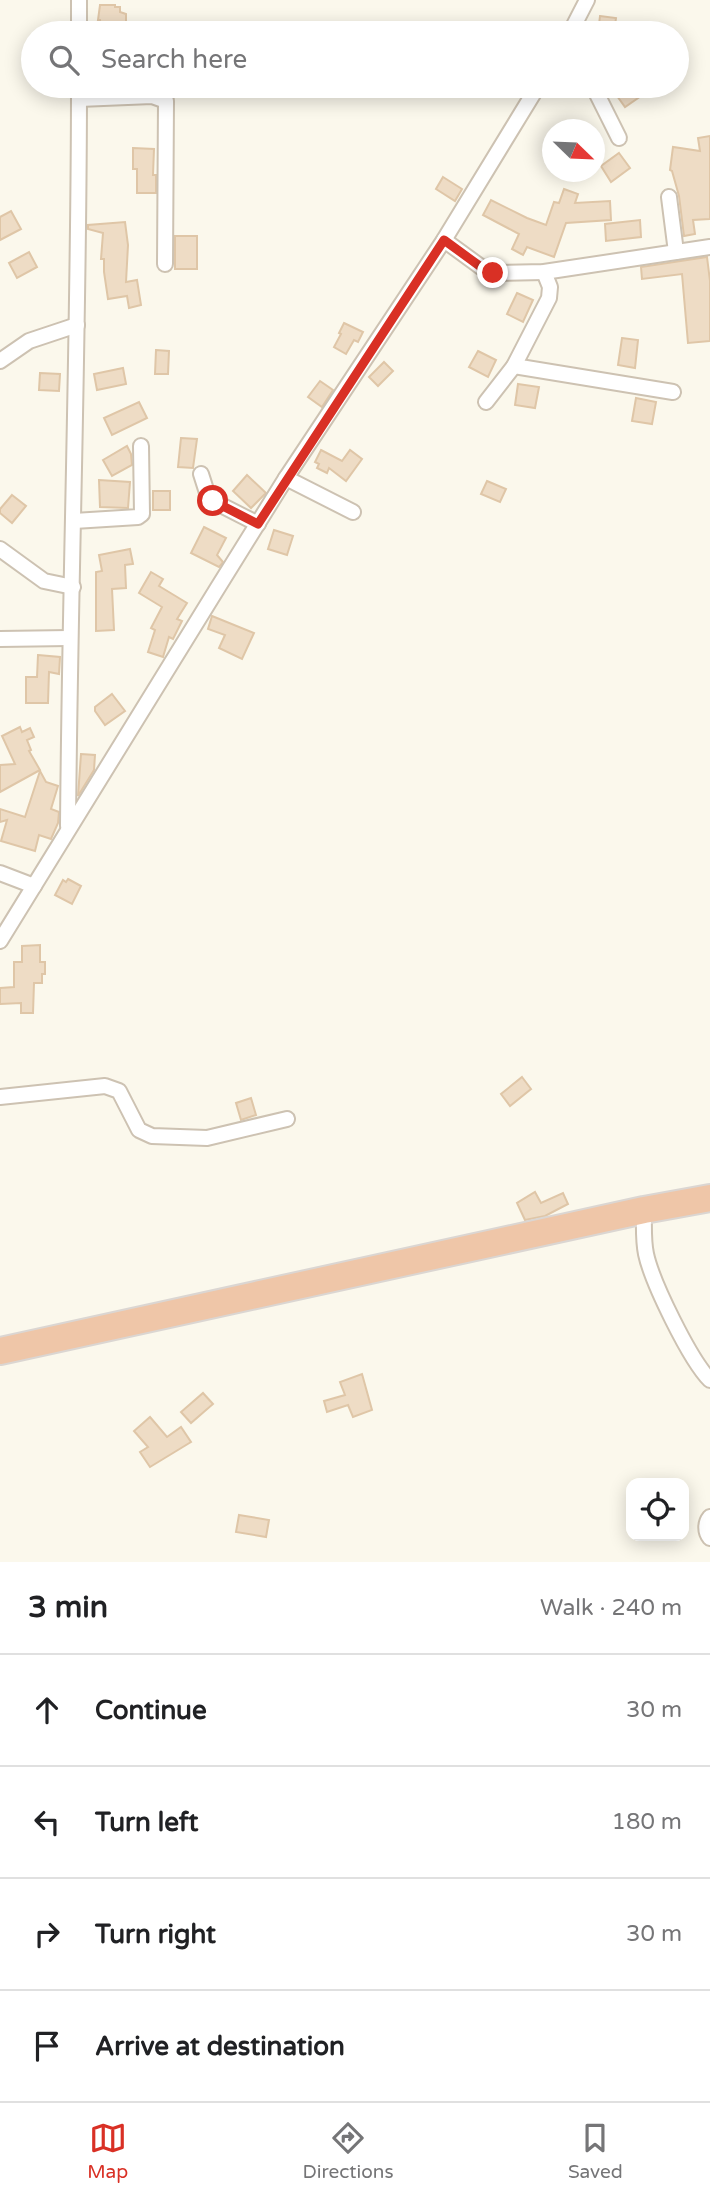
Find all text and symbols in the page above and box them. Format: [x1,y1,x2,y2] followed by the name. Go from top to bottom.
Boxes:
[21,21,689,98] search box
[45,41,83,79] icon: search
[101,44,247,75] text: Search here
[542,119,605,182] north arrow
[477,257,508,288] route end
[197,485,228,516] route start
[626,1478,689,1541] map controls
[626,1478,689,1541] button: locate
[28,1589,108,1626] text: 3 min
[540,1594,682,1622] text: Walk · 240 m
[28,1691,66,1729] icon: ahead
[95,1695,207,1726] text: Continue
[626,1696,682,1724] text: 30 m
[28,1803,66,1841] icon: left
[95,1807,198,1838] text: Turn left
[612,1808,682,1836] text: 180 m
[28,1915,66,1953] icon: right
[95,1919,216,1950] text: Turn right
[626,1920,682,1948] text: 30 m
[28,2027,66,2065] icon: arrive
[95,2031,345,2062] text: Arrive at destination
[87,2119,128,2183] tab: Map
[303,2119,394,2183] tab: Directions
[568,2119,623,2183] tab: Saved

